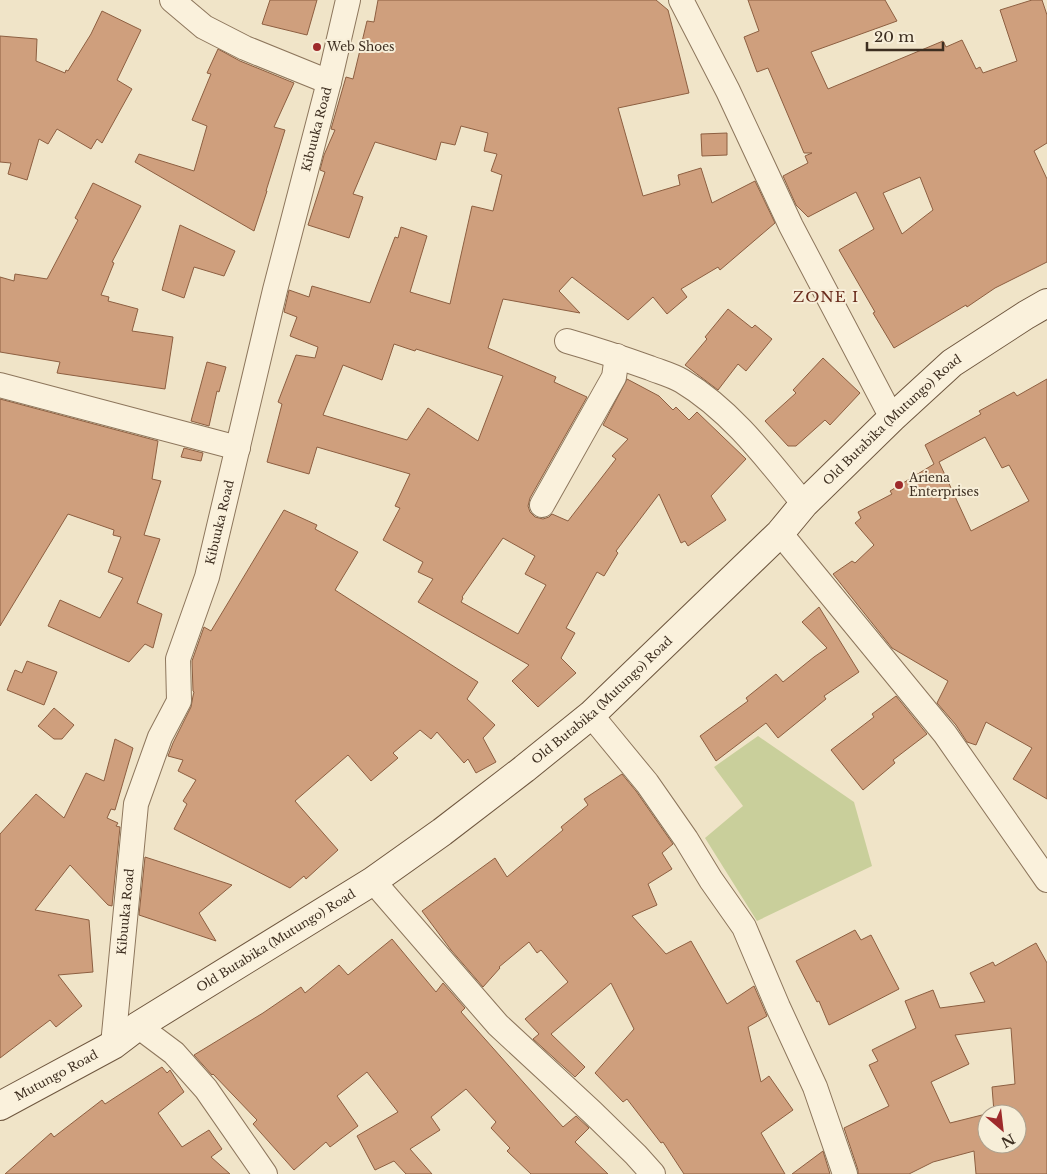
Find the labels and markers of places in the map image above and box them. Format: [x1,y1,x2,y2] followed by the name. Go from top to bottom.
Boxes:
[326,39,395,54] place label: Web Shoes
[311,41,323,53] marker: Web Shoes
[908,470,979,499] place label: Ariena Enterprises
[893,479,905,491] marker: Ariena Enterprises

